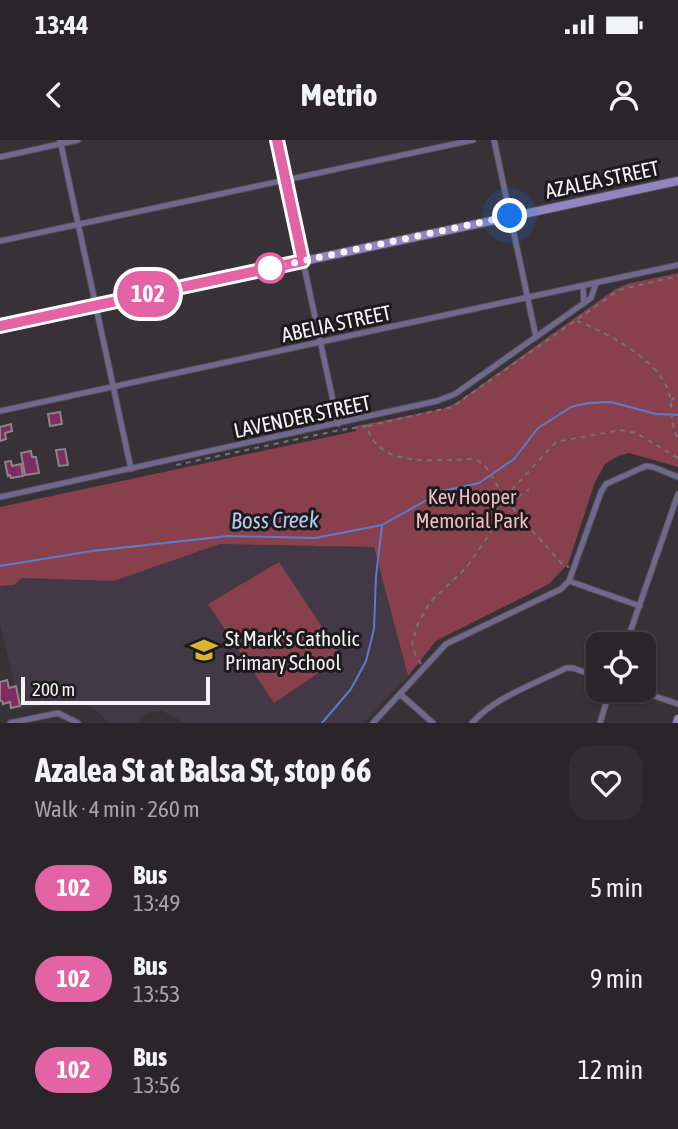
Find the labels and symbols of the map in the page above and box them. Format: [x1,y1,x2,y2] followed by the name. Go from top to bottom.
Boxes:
[543,155,661,203] street label: AZALEA STREET
[492,198,527,233] your location
[255,253,285,283] unlabelled marker
[108,271,188,317] line badge: 102
[279,300,393,346] street label: ABELIA STREET
[231,390,373,442] street label: LAVENDER STREET
[416,484,528,532] park label: Kev Hooper Memorial Park
[231,506,320,534] water label: Boss Creek
[225,626,359,674] place label: St Mark's Catholic Primary School
[189,635,219,665] school or university icon: St Mark's Catholic Primary School
[21,674,210,706] scale bar

